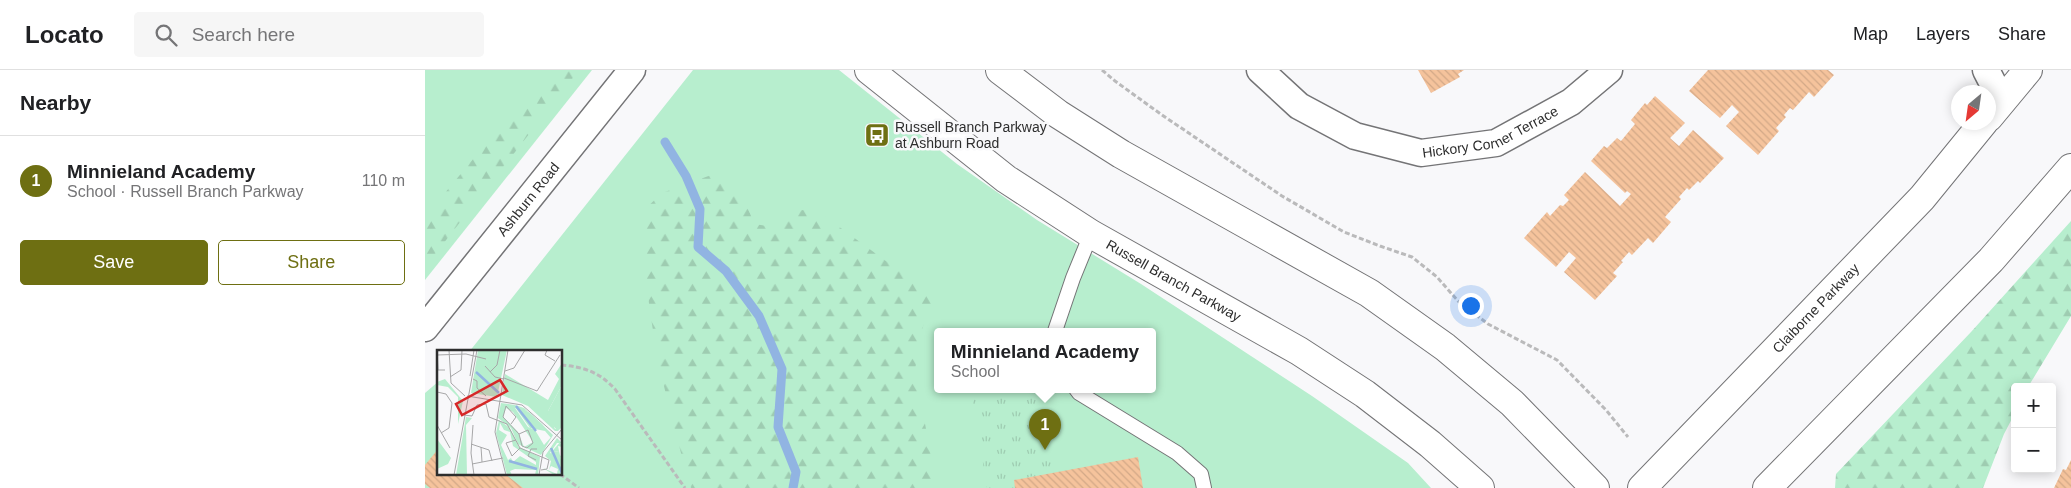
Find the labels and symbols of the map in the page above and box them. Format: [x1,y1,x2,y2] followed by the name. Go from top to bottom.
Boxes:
[1951,85,1996,130] north arrow
[1421,103,1561,161] street label: Hickory Corner Terrace
[895,119,1047,151] place label: Russell Branch Parkway at Ashburn Road
[864,122,890,148] bus stop icon: Russell Branch Parkway at Ashburn Road
[494,159,563,239] street label: Ashburn Road
[1103,236,1244,325] street label: Russell Branch Parkway
[1769,260,1862,356] street label: Claiborne Parkway
[1458,293,1484,319] your location
[437,350,563,476] inset map
[1029,409,1061,450] pin: 1

